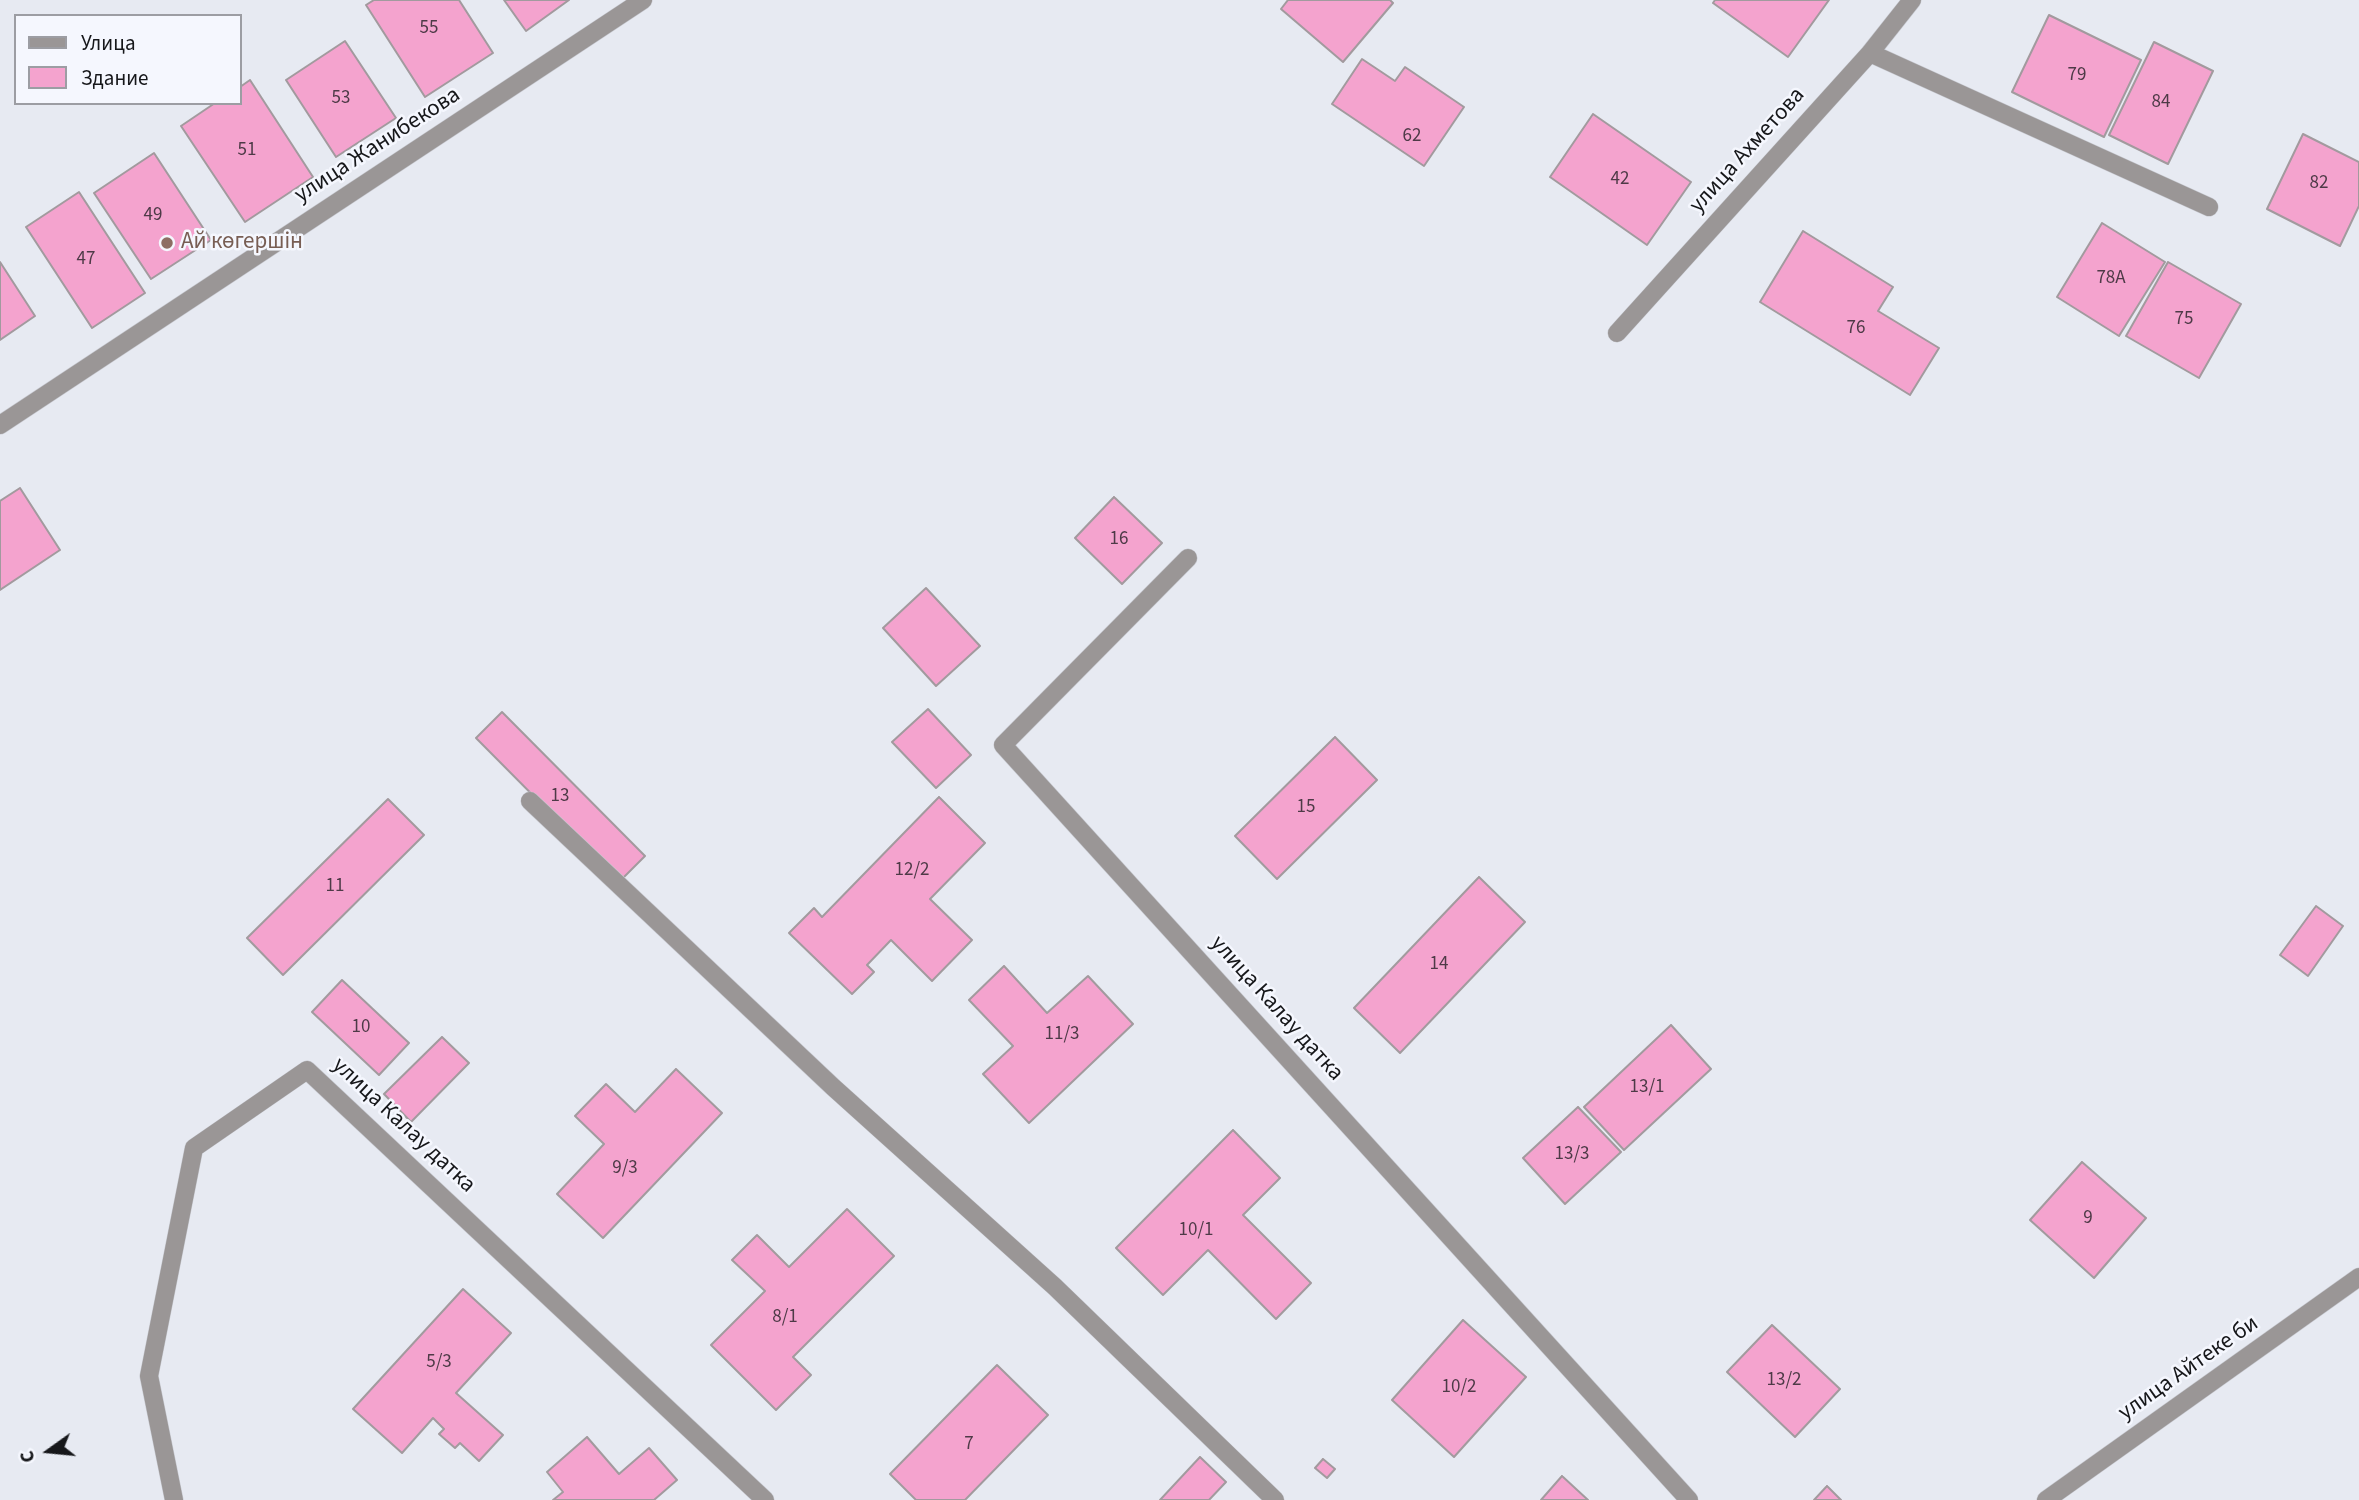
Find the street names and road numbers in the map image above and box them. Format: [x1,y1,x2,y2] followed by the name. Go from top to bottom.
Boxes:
[290,82,466,210] street label: улица Жанибекова
[1684,83,1812,219] street label: улица Ахметова
[1204,931,1348,1087] street label: улица Калау датка
[326,1053,480,1199] street label: улица Калау датка
[2114,1310,2264,1428] street label: улица Айтеке би

